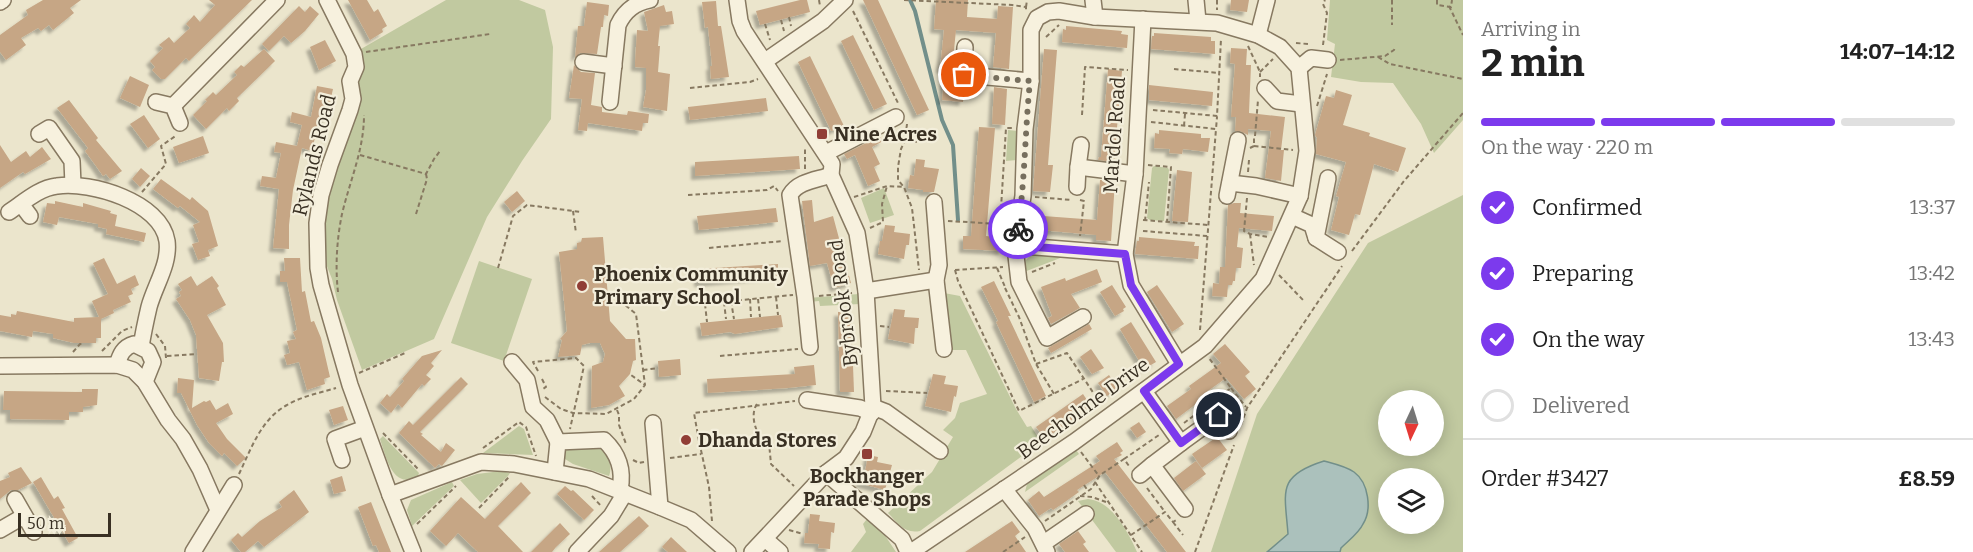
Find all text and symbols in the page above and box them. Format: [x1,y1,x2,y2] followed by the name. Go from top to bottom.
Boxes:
[1481,17,1580,41] text: Arriving in
[1840,38,1955,65] text: 14:07–14:12
[1481,40,1585,86] text: 2 min
[938,49,989,100] pin
[947,58,980,91] icon: bag
[1098,76,1130,194] street label: Mardol Road
[287,92,341,218] street label: Rylands Road
[834,122,937,146] place label: Nine Acres
[815,127,829,141] marker: Nine Acres
[1481,135,1653,159] text: On the way · 220 m
[1481,191,1514,224] icon: check
[1532,194,1642,221] text: Confirmed
[1910,195,1955,219] text: 13:37
[988,199,1048,259] courier
[1002,213,1035,246] icon: bike
[823,238,863,368] street label: Bybrook Road
[1481,257,1514,290] icon: check
[1532,260,1634,287] text: Preparing
[1909,261,1955,285] text: 13:42
[594,262,789,309] place label: Phoenix Community Primary School
[575,279,589,293] marker: Phoenix Community Primary School
[1481,323,1514,356] icon: check
[1532,326,1644,353] text: On the way
[1908,327,1955,351] text: 13:43
[1012,352,1154,464] street label: Beecholme Drive
[1193,389,1244,440] pin
[1378,390,1444,456] north arrow
[1378,390,1444,534] map controls
[1532,392,1630,419] text: Delivered
[1202,398,1235,431] icon: home
[698,428,837,452] place label: Dhanda Stores
[679,433,693,447] marker: Dhanda Stores
[860,447,874,461] marker: Bockhanger Parade Shops
[803,464,931,511] place label: Bockhanger Parade Shops
[1481,465,1608,492] text: Order #3427
[1898,465,1955,492] text: £8.59
[1378,468,1444,534] button: layers
[18,510,111,538] scale bar
[27,514,64,533] text: 50 m

